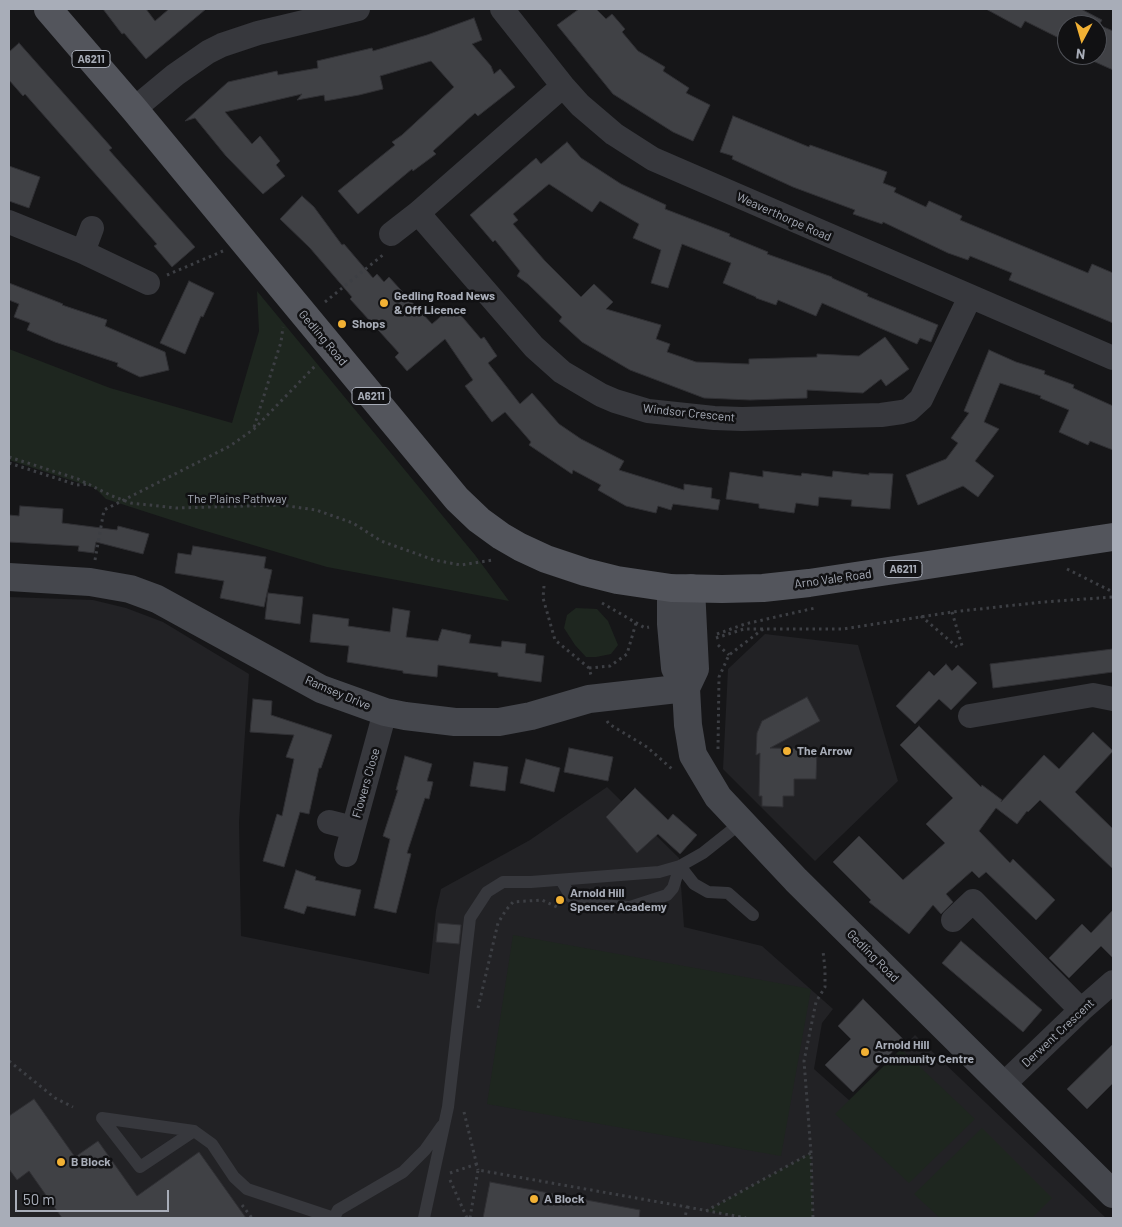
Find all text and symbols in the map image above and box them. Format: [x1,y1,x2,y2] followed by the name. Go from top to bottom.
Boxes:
[1057,15,1107,65] north arrow
[1075,45,1086,63] text: N
[72,51,110,68] road number: A6211
[734,190,834,244] street label: Weaverthorpe Road
[394,289,495,317] place label: Gedling Road News & Off Licence
[378,297,390,309] marker: Gedling Road News & Off Licence
[296,307,350,369] street label: Gedling Road
[352,317,385,331] place label: Shops
[336,318,348,330] marker: Shops
[352,388,390,404] road number: A6211
[642,401,736,425] street label: Windsor Crescent
[187,492,287,506] street label: The Plains Pathway
[884,560,922,578] road number: A6211
[794,566,872,592] street label: Arno Vale Road
[303,673,373,713] street label: Ramsey Drive
[797,744,852,758] place label: The Arrow
[781,745,793,757] marker: The Arrow
[349,746,383,820] street label: Flowers Close
[570,886,667,914] place label: Arnold Hill Spencer Academy
[554,894,566,906] marker: Arnold Hill Spencer Academy
[844,927,902,985] street label: Gedling Road
[1019,996,1097,1070] street label: Derwent Crescent
[875,1038,974,1066] place label: Arnold Hill Community Centre
[859,1046,871,1058] marker: Arnold Hill Community Centre
[71,1155,111,1169] place label: B Block
[55,1156,67,1168] marker: B Block
[18,1180,171,1212] scale bar
[23,1190,55,1208] text: 50 m
[544,1192,584,1206] place label: A Block
[528,1193,540,1205] marker: A Block

